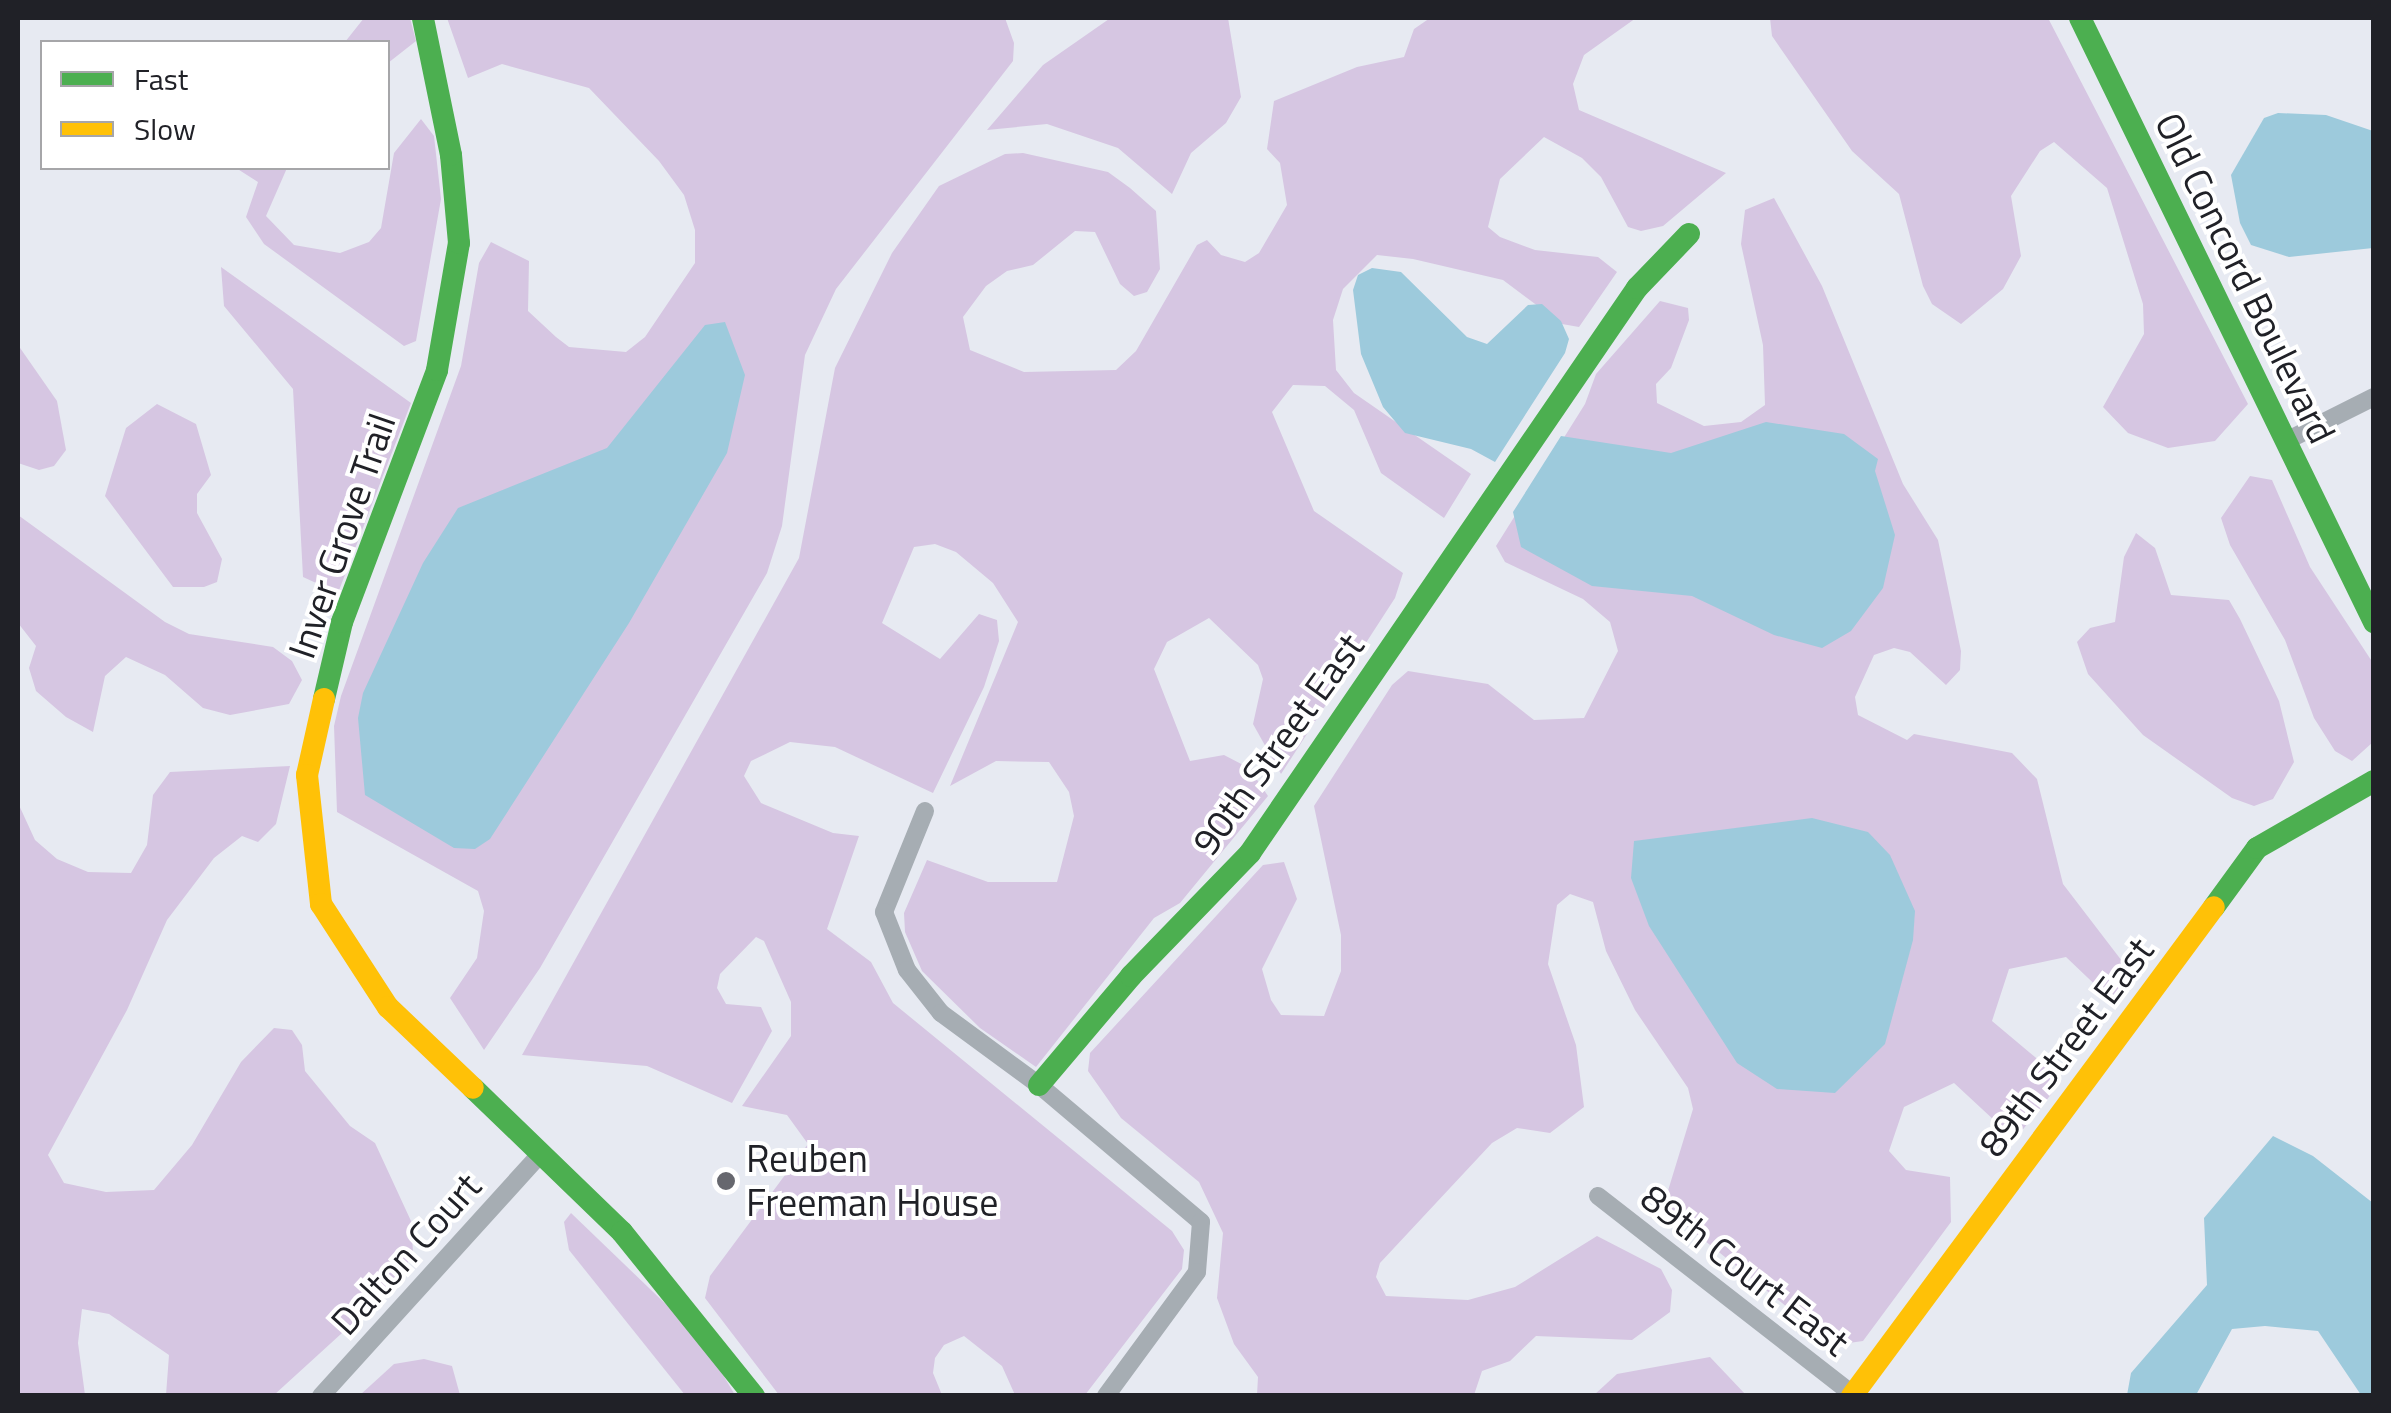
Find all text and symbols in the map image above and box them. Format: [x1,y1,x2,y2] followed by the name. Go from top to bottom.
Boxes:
[40,40,390,170] legend
[134,56,188,102] text: Fast
[2145,105,2345,451] street label: Old Concord Boulevard
[134,106,196,152] text: Slow
[279,408,405,664] street label: Inver Grove Trail
[1183,625,1373,863] street label: 90th Street East
[1969,929,2163,1165] street label: 89th Street East
[746,1136,998,1226] place label: Reuben Freeman House
[322,1164,490,1344] street label: Dalton Court
[715,1170,737,1192] marker: Reuben Freeman House
[1632,1175,1858,1365] street label: 89th Court East

